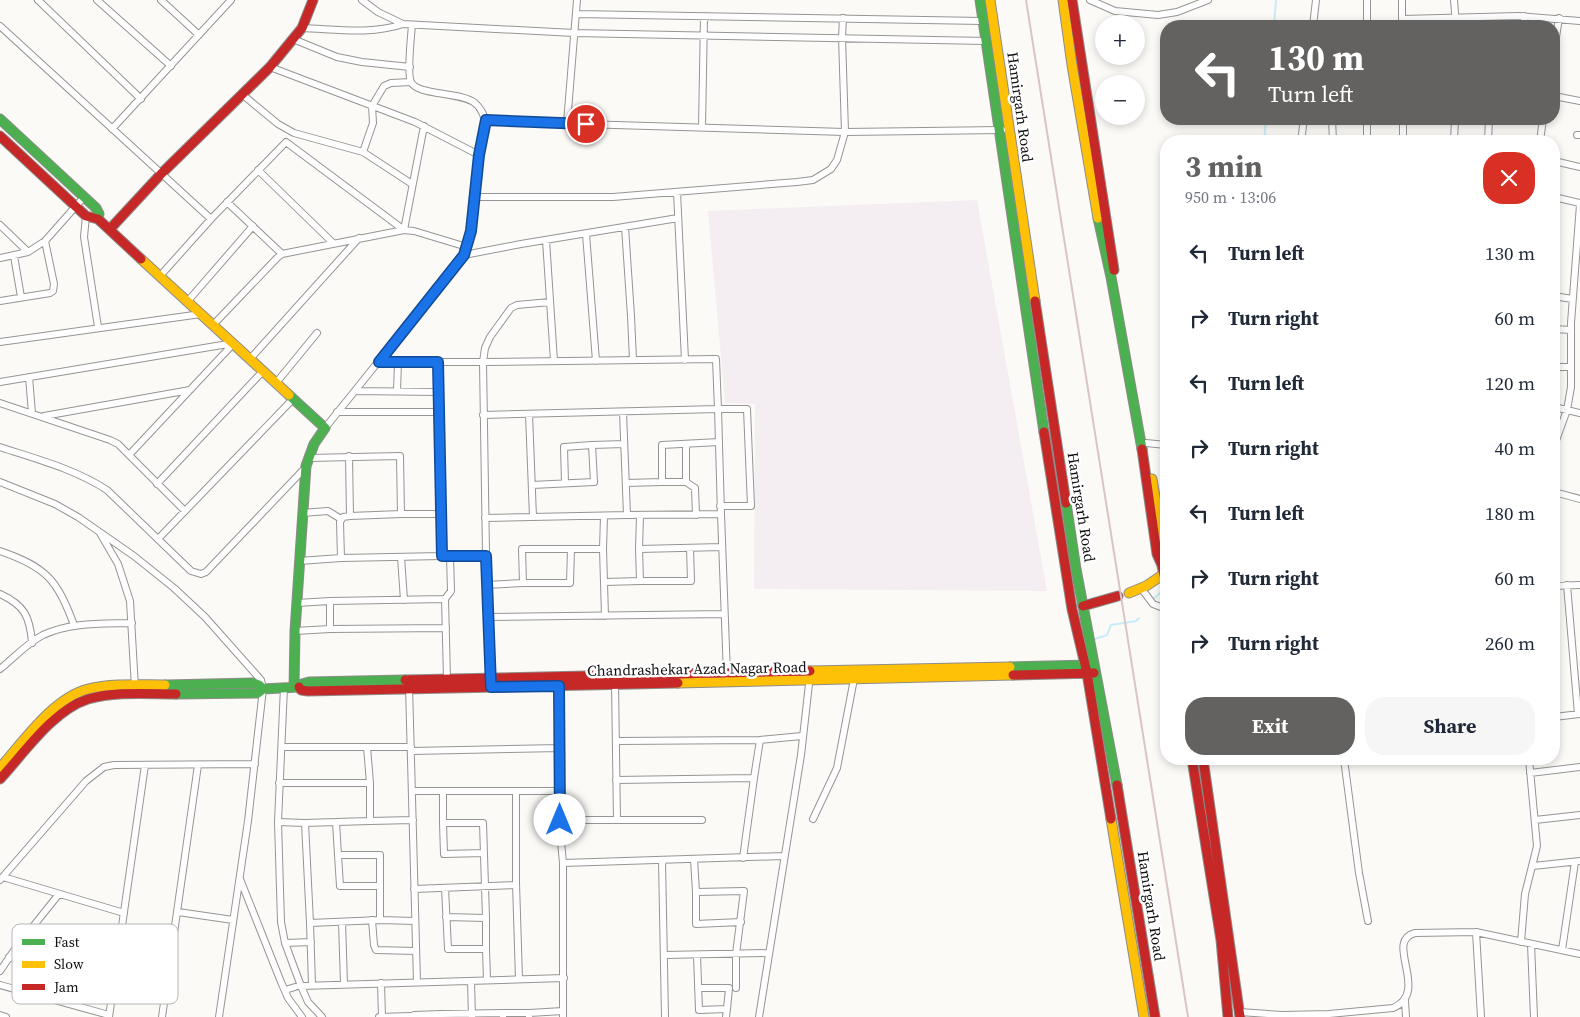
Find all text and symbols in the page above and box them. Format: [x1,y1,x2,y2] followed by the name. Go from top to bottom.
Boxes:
[1095,15,1145,125] map controls
[1095,15,1145,65] button: +
[1268,34,1364,82] text: 130 m
[1185,40,1250,105] icon: left
[1002,51,1039,164] street label: Hamirgarh Road
[1095,75,1145,125] button: −
[1268,79,1353,109] text: Turn left
[565,103,607,145] pin
[572,110,600,138] icon: arrive
[1185,146,1263,187] text: 3 min
[1483,152,1535,204] button: close
[1185,186,1276,208] text: 950 m · 13:06
[1185,239,1213,267] icon: left
[1228,240,1304,266] text: Turn left
[1485,240,1535,266] text: 130 m
[1185,304,1213,332] icon: right
[1228,305,1319,331] text: Turn right
[1494,305,1535,331] text: 60 m
[1185,369,1213,397] icon: left
[1228,370,1304,396] text: Turn left
[1485,370,1535,396] text: 120 m
[1185,434,1213,462] icon: right
[1228,435,1319,461] text: Turn right
[1494,435,1535,461] text: 40 m
[1062,450,1101,564] street label: Hamirgarh Road
[1185,499,1213,527] icon: left
[1228,500,1304,526] text: Turn left
[1485,500,1535,526] text: 180 m
[1185,564,1213,592] icon: right
[1228,565,1319,591] text: Turn right
[1494,565,1535,591] text: 60 m
[1185,629,1213,657] icon: right
[1228,630,1319,656] text: Turn right
[1485,630,1535,656] text: 260 m
[587,656,807,681] street label: Chandrashekar Azad Nagar Road
[1185,697,1355,755] button: Exit
[1365,697,1535,755] button: Share
[533,793,585,845] position arrow
[1132,849,1171,963] street label: Hamirgarh Road
[12,924,178,1004] legend
[54,932,80,952] text: Fast
[54,954,84,974] text: Slow
[53,977,79,997] text: Jam

